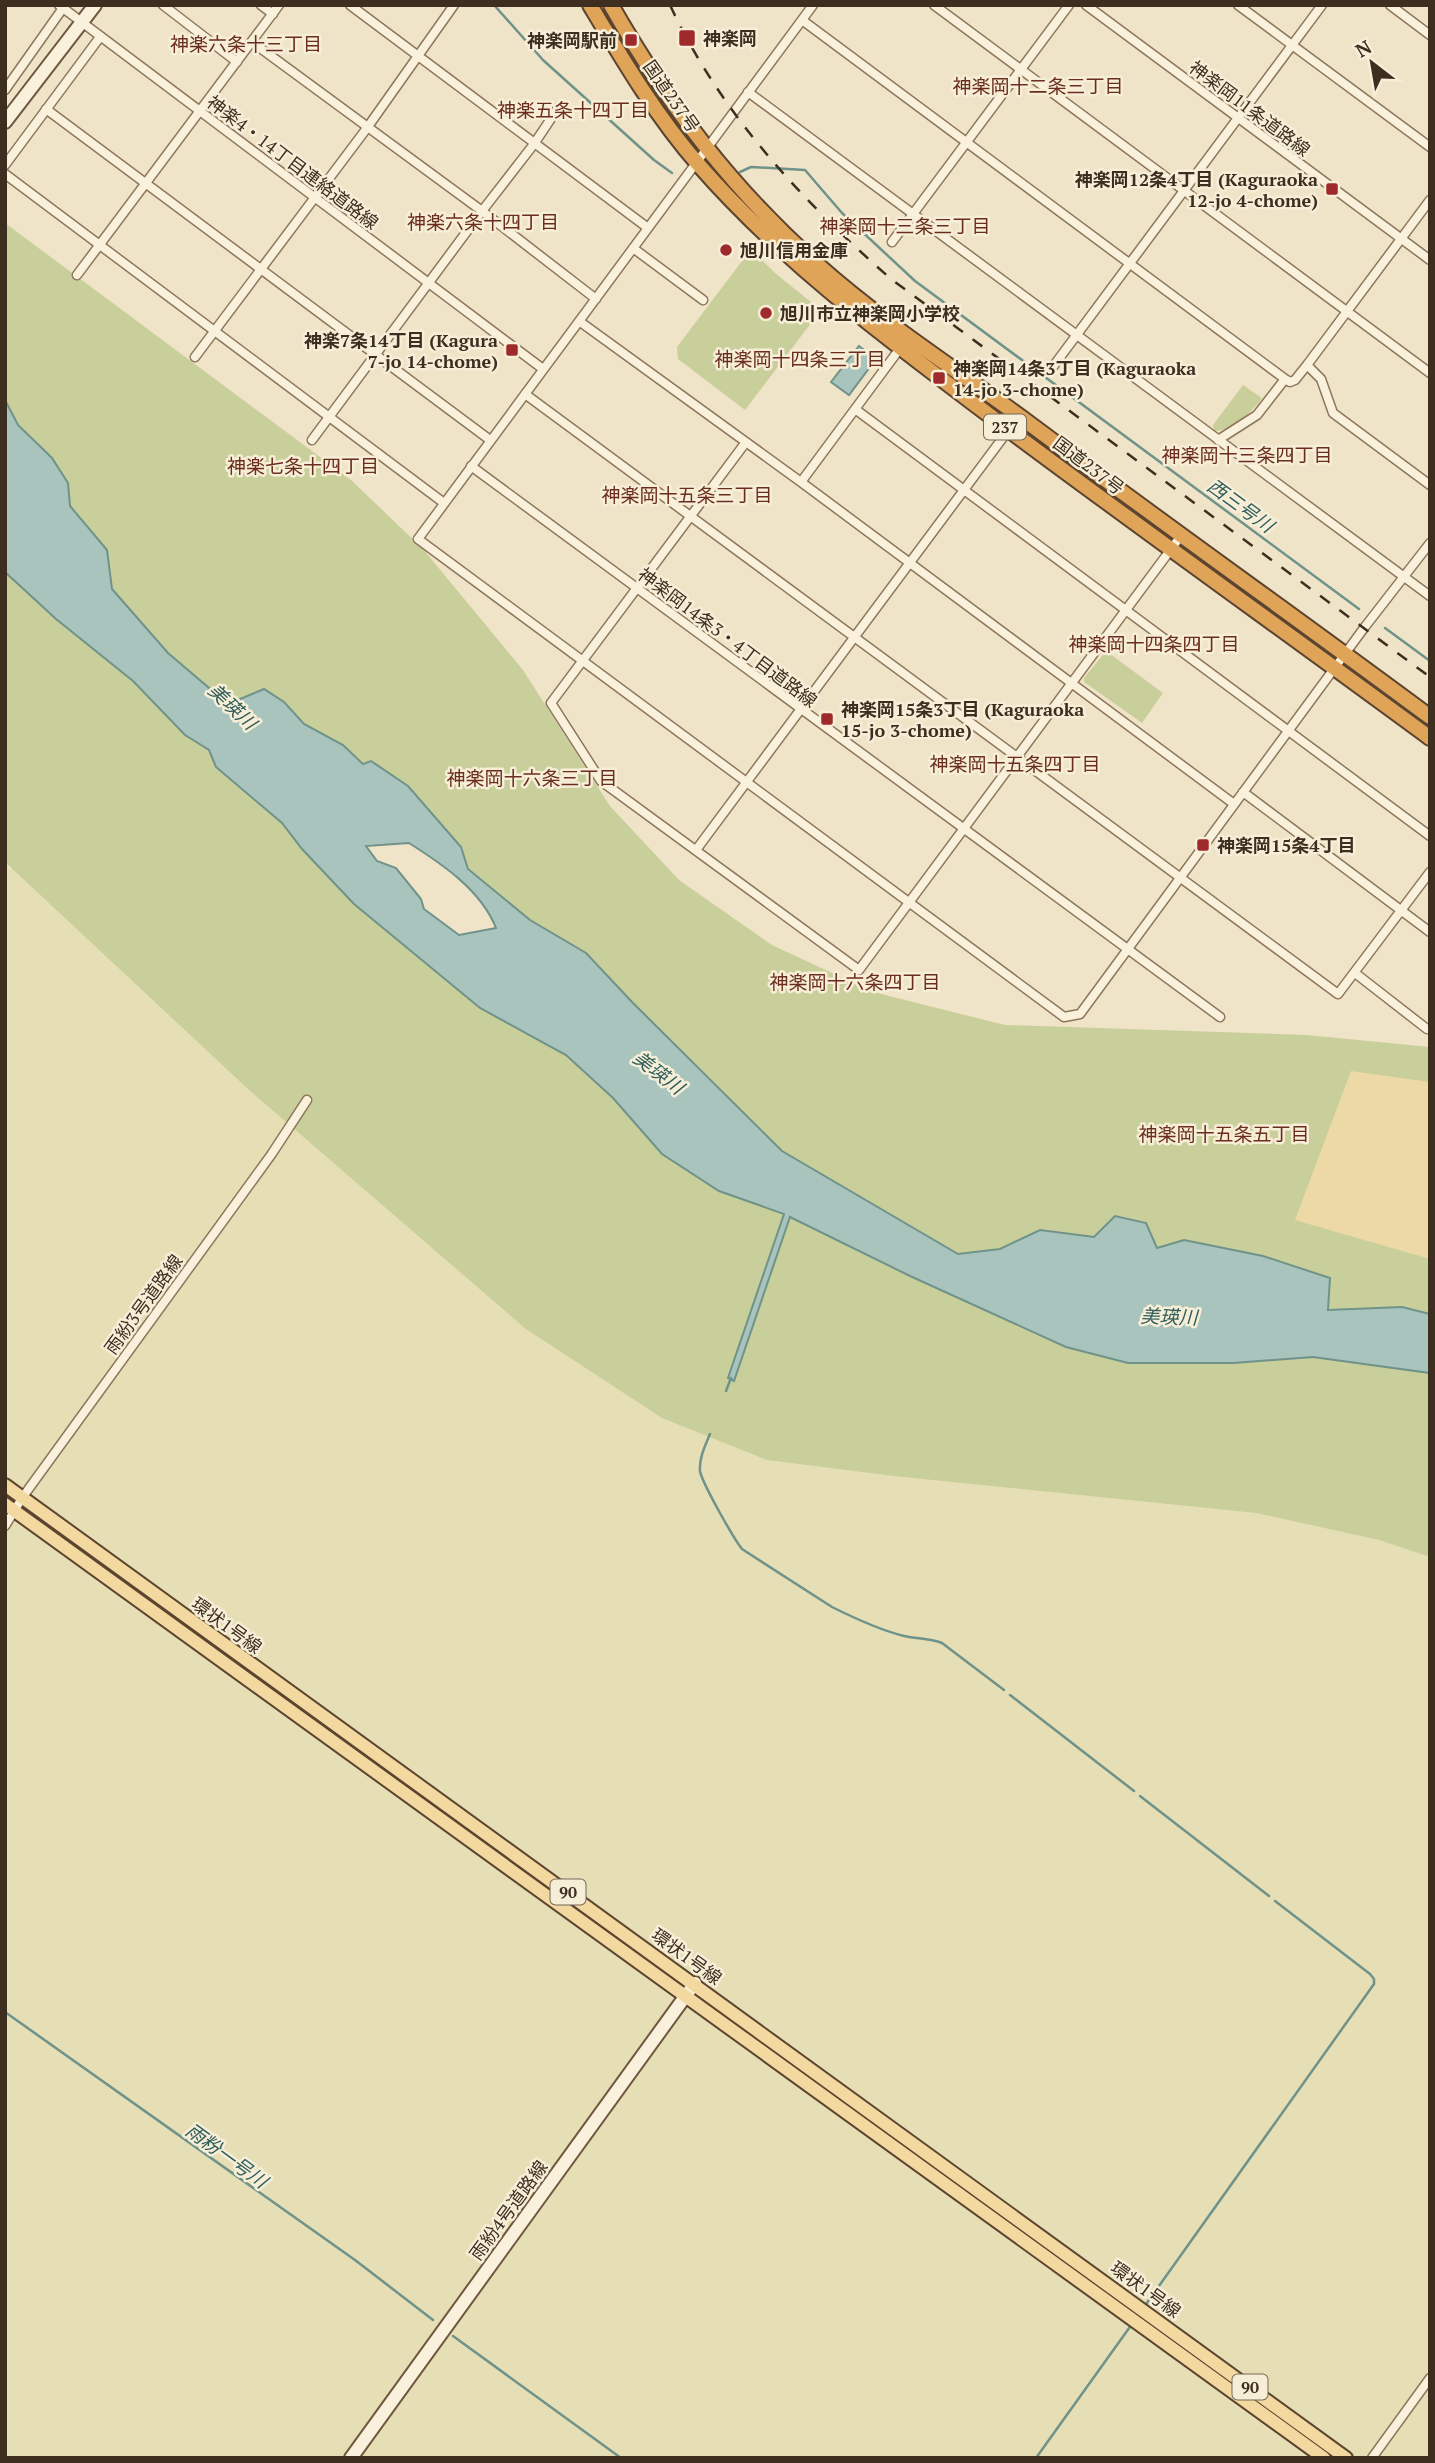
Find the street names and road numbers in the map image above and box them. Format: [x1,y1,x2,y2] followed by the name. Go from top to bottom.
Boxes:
[638,55,706,137] street label: 国道237号
[1185,55,1315,161] street label: 神楽岡11条道路線
[202,90,384,234] street label: 神楽4・14丁目連絡道路線
[984,414,1026,440] road number: 237
[1049,431,1129,499] street label: 国道237号
[634,562,822,712] street label: 神楽岡14条3・4丁目道路線
[99,1249,187,1359] street label: 雨紛3号道路線
[187,1591,267,1659] street label: 環状1号線
[550,1880,586,1904] road number: 90
[647,1922,727,1990] street label: 環状1号線
[464,2155,552,2265] street label: 雨紛4号道路線
[1106,2255,1186,2323] street label: 環状1号線
[1232,2374,1268,2400] road number: 90

